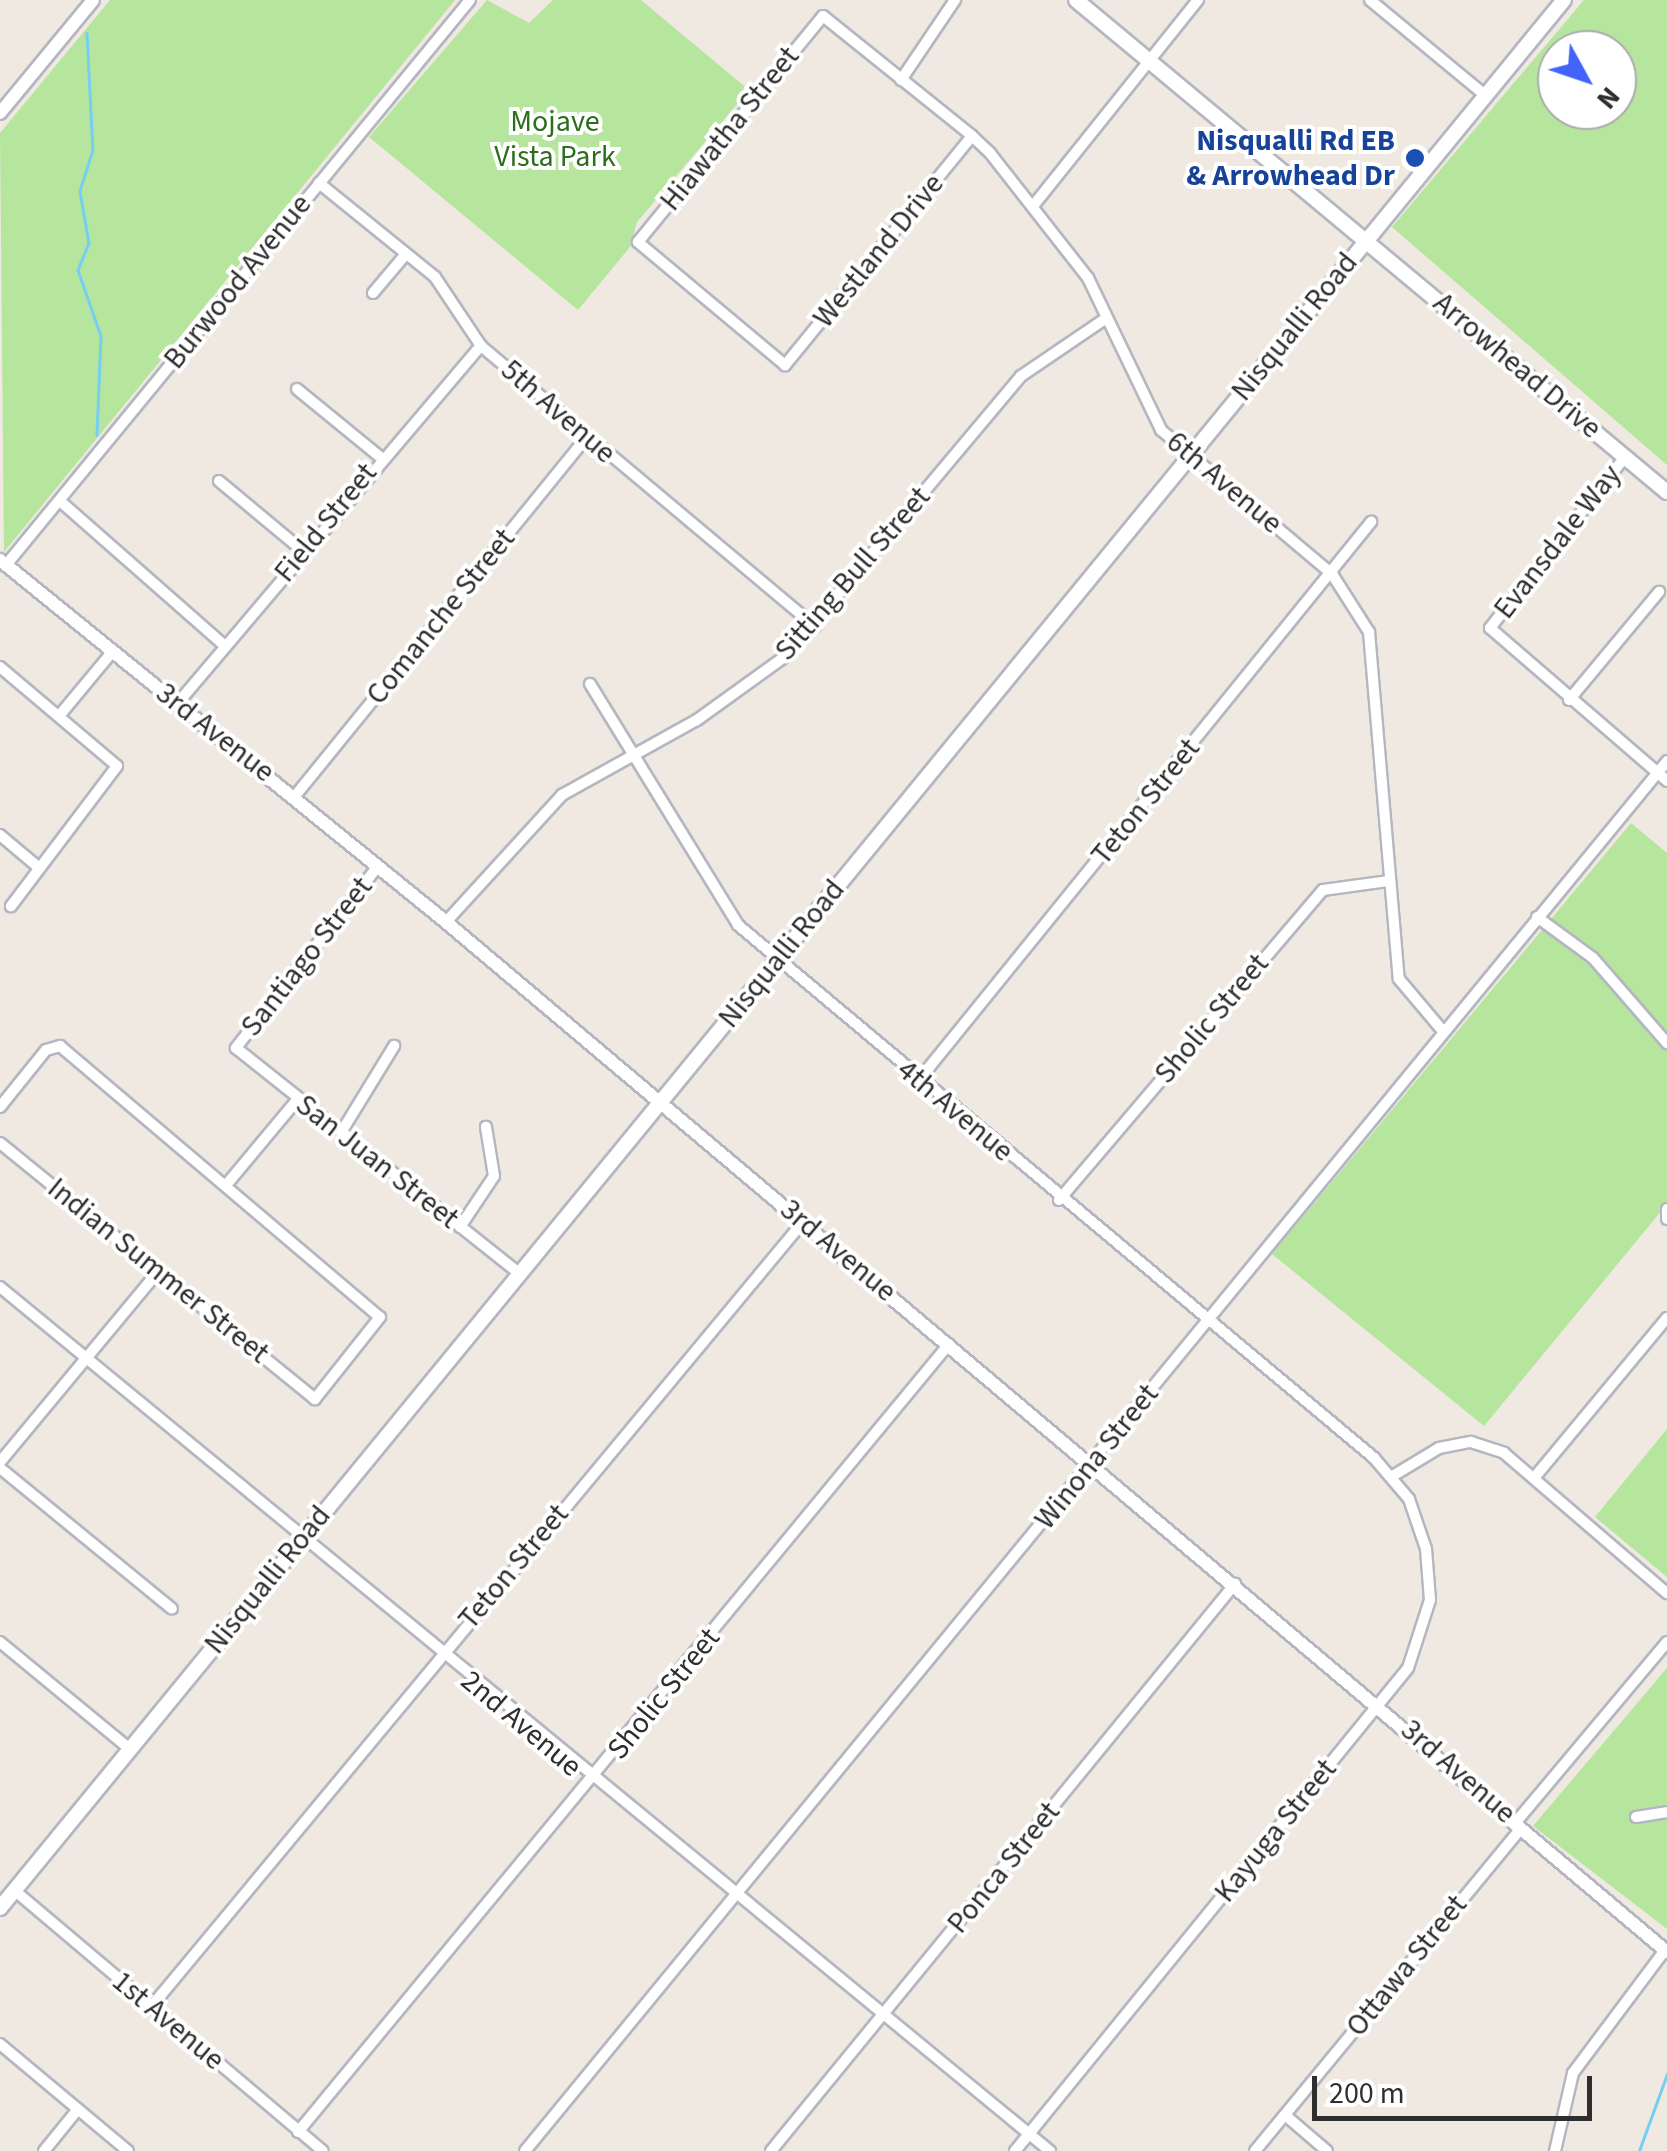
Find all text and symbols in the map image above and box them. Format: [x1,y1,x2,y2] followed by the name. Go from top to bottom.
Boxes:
[1537,30,1637,130] north arrow
[653,40,807,218] street label: Hiawatha Street
[1587,78,1630,118] text: N
[494,104,616,174] park label: Mojave Vista Park
[1186,123,1395,194] place label: Nisqualli Rd EB & Arrowhead Dr
[1404,147,1426,169] marker: Nisqualli Rd EB & Arrowhead Dr
[806,167,952,335] street label: Westland Drive
[157,188,319,376] street label: Burwood Avenue
[1224,246,1366,408] street label: Nisqualli Road
[1426,285,1608,447] street label: Arrowhead Drive
[493,353,623,471] street label: 5th Avenue
[1159,424,1289,542] street label: 6th Avenue
[267,456,385,590] street label: Field Street
[1487,458,1629,626] street label: Evansdale Way
[768,480,938,668] street label: Sitting Bull Street
[359,522,523,712] street label: Comanche Street
[149,676,281,790] street label: 3rd Avenue
[1084,732,1208,872] street label: Teton Street
[234,870,380,1044] street label: Santiago Street
[711,873,853,1035] street label: Nisqualli Road
[1147,947,1277,1091] street label: Sholic Street
[890,1052,1020,1170] street label: 4th Avenue
[288,1087,466,1237] street label: San Juan Street
[40,1171,276,1371] street label: Indian Summer Street
[773,1192,903,1310] street label: 3rd Avenue
[1028,1377,1166,1537] street label: Winona Street
[451,1497,577,1637] street label: Teton Street
[197,1499,339,1661] street label: Nisqualli Road
[600,1621,728,1767] street label: Sholic Street
[453,1663,589,1785] street label: 2nd Avenue
[1393,1712,1523,1832] street label: 3rd Avenue
[1207,1752,1345,1910] street label: Kayuga Street
[940,1795,1068,1941] street label: Ponca Street
[1339,1888,1475,2044] street label: Ottawa Street
[105,1964,231,2078] street label: 1st Avenue
[1317,2056,1597,2118] scale bar
[1329,2072,1405,2115] text: 200 m

